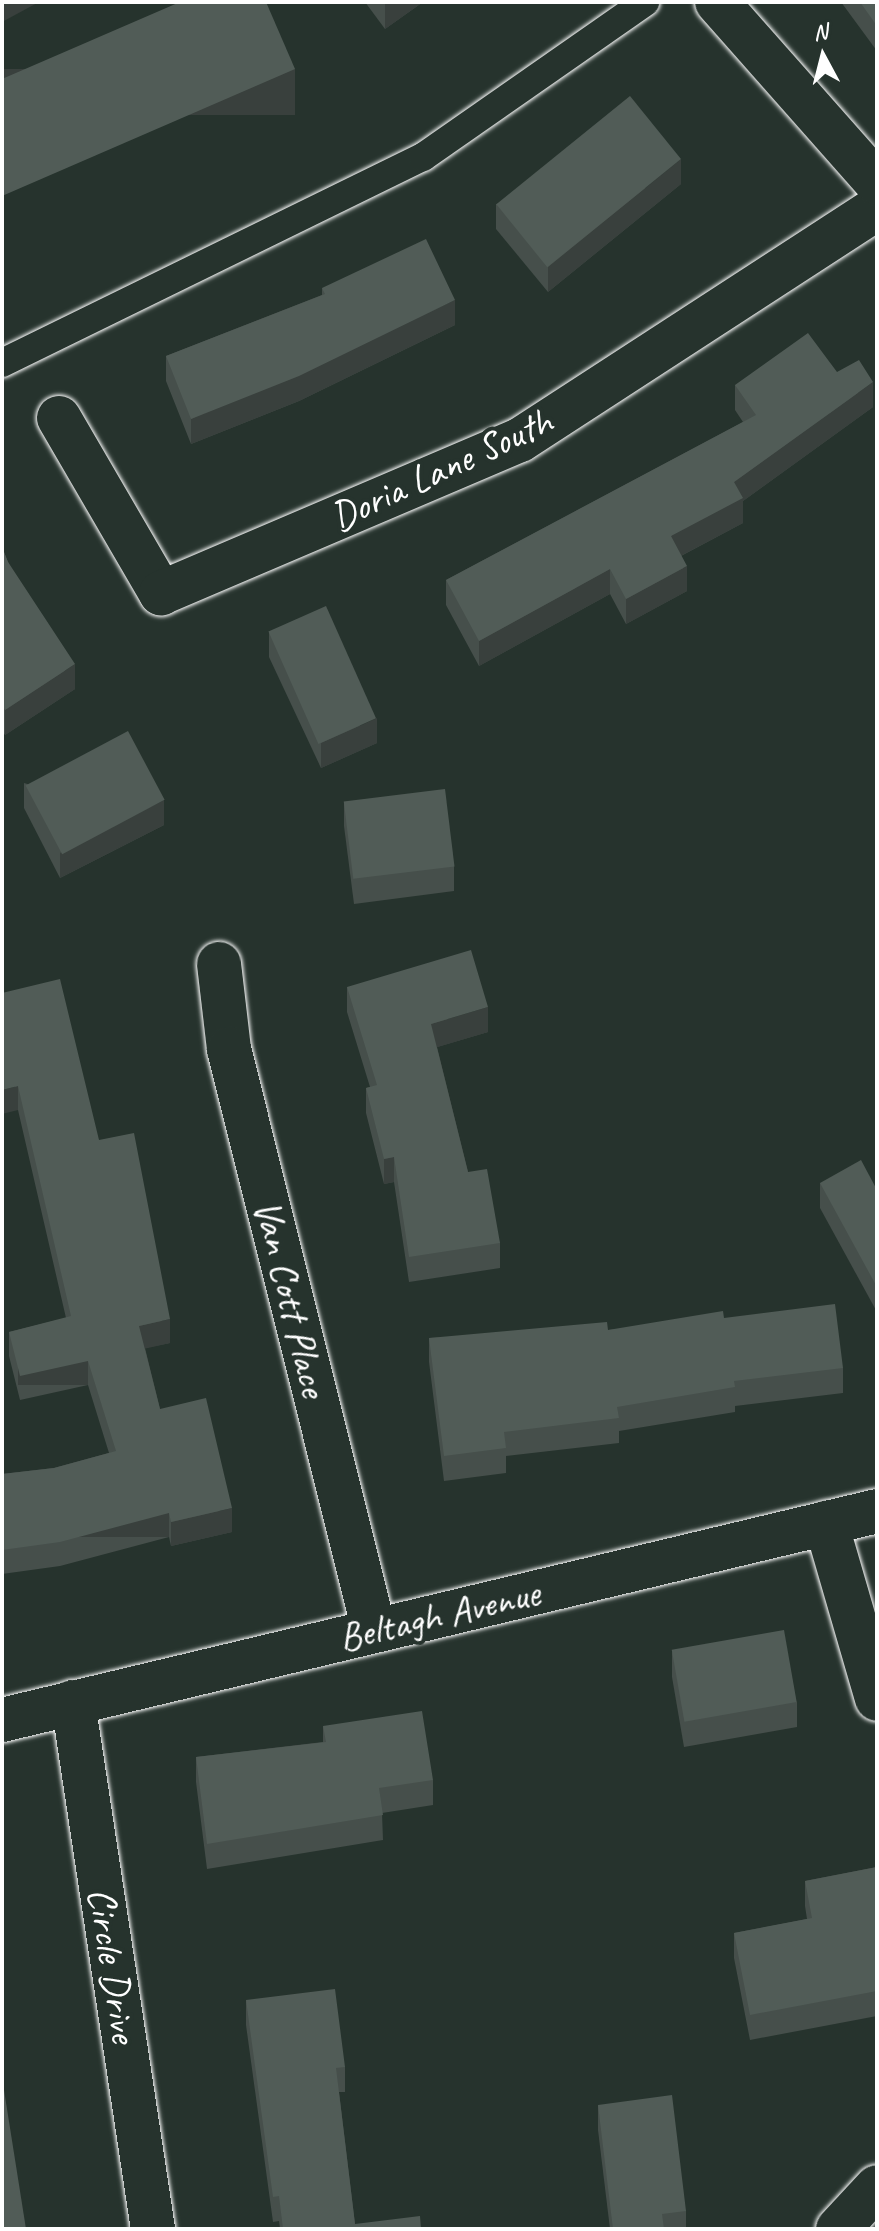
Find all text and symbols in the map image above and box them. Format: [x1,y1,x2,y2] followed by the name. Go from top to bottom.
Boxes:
[783,16,863,96] north arrow
[812,17,829,47] text: N
[322,397,560,541] street label: Doria Lane South
[243,1194,339,1402] street label: Van Cott Place
[334,1569,544,1661] street label: Beltagh Avenue
[77,1884,149,2046] street label: Circle Drive

